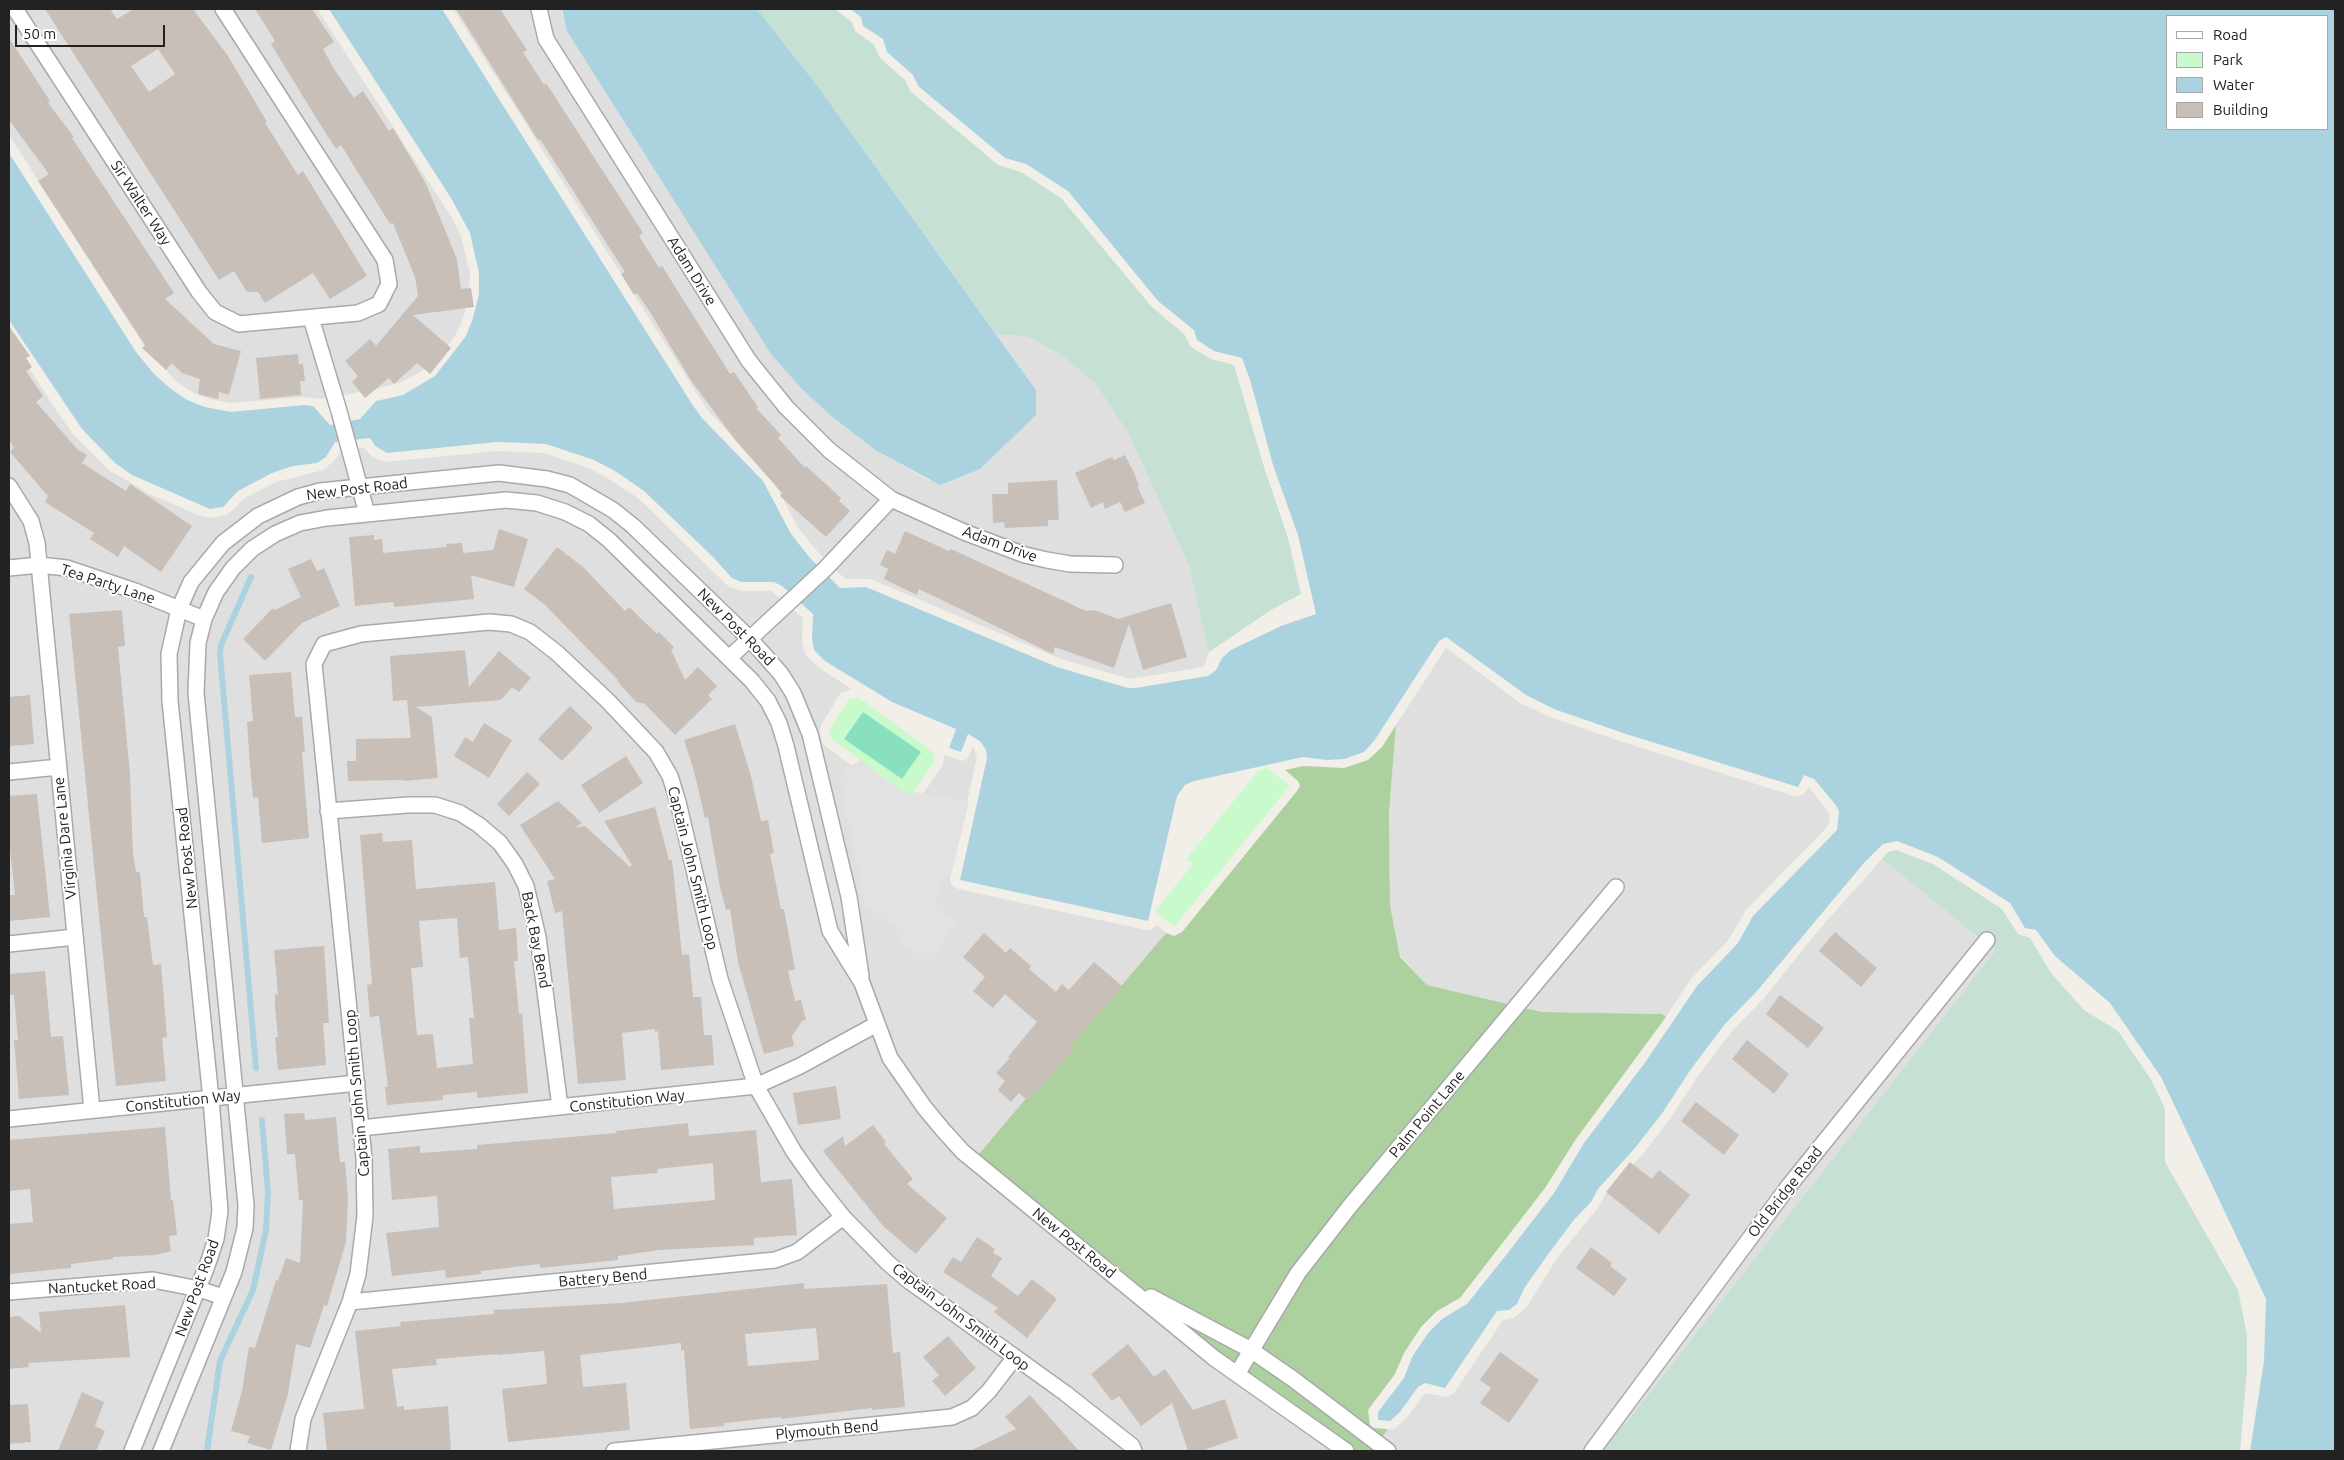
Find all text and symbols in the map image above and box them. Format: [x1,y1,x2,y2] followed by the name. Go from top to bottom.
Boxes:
[18,15,168,47] scale bar
[2166,15,2329,130] legend
[23,25,56,42] text: 50 m
[2213,26,2248,43] text: Road
[2213,51,2243,68] text: Park
[2213,76,2254,93] text: Water
[2213,101,2268,118] text: Building
[107,157,175,249] street label: Sir Walter Way
[664,233,720,309] street label: Adam Drive
[305,474,409,504] street label: New Post Road
[960,522,1040,566] street label: Adam Drive
[59,560,157,608] street label: Tea Party Lane
[694,585,778,669] street label: New Post Road
[50,776,80,900] street label: Virginia Dare Lane
[664,784,722,952] street label: Captain John Smith Loop
[173,806,201,910] street label: New Post Road
[518,890,554,990] street label: Back Bay Bend
[341,1009,373,1177] street label: Captain John Smith Loop
[1385,1067,1469,1161] street label: Palm Point Lane
[124,1086,242,1116] street label: Constitution Way
[568,1086,686,1116] street label: Constitution Way
[1744,1143,1826,1241] street label: Old Bridge Road
[1029,1204,1119,1282] street label: New Post Road
[171,1237,223,1339] street label: New Post Road
[889,1259,1033,1375] street label: Captain John Smith Loop
[558,1265,648,1291] street label: Battery Bend
[48,1274,156,1298] street label: Nantucket Road
[775,1417,879,1443] street label: Plymouth Bend

